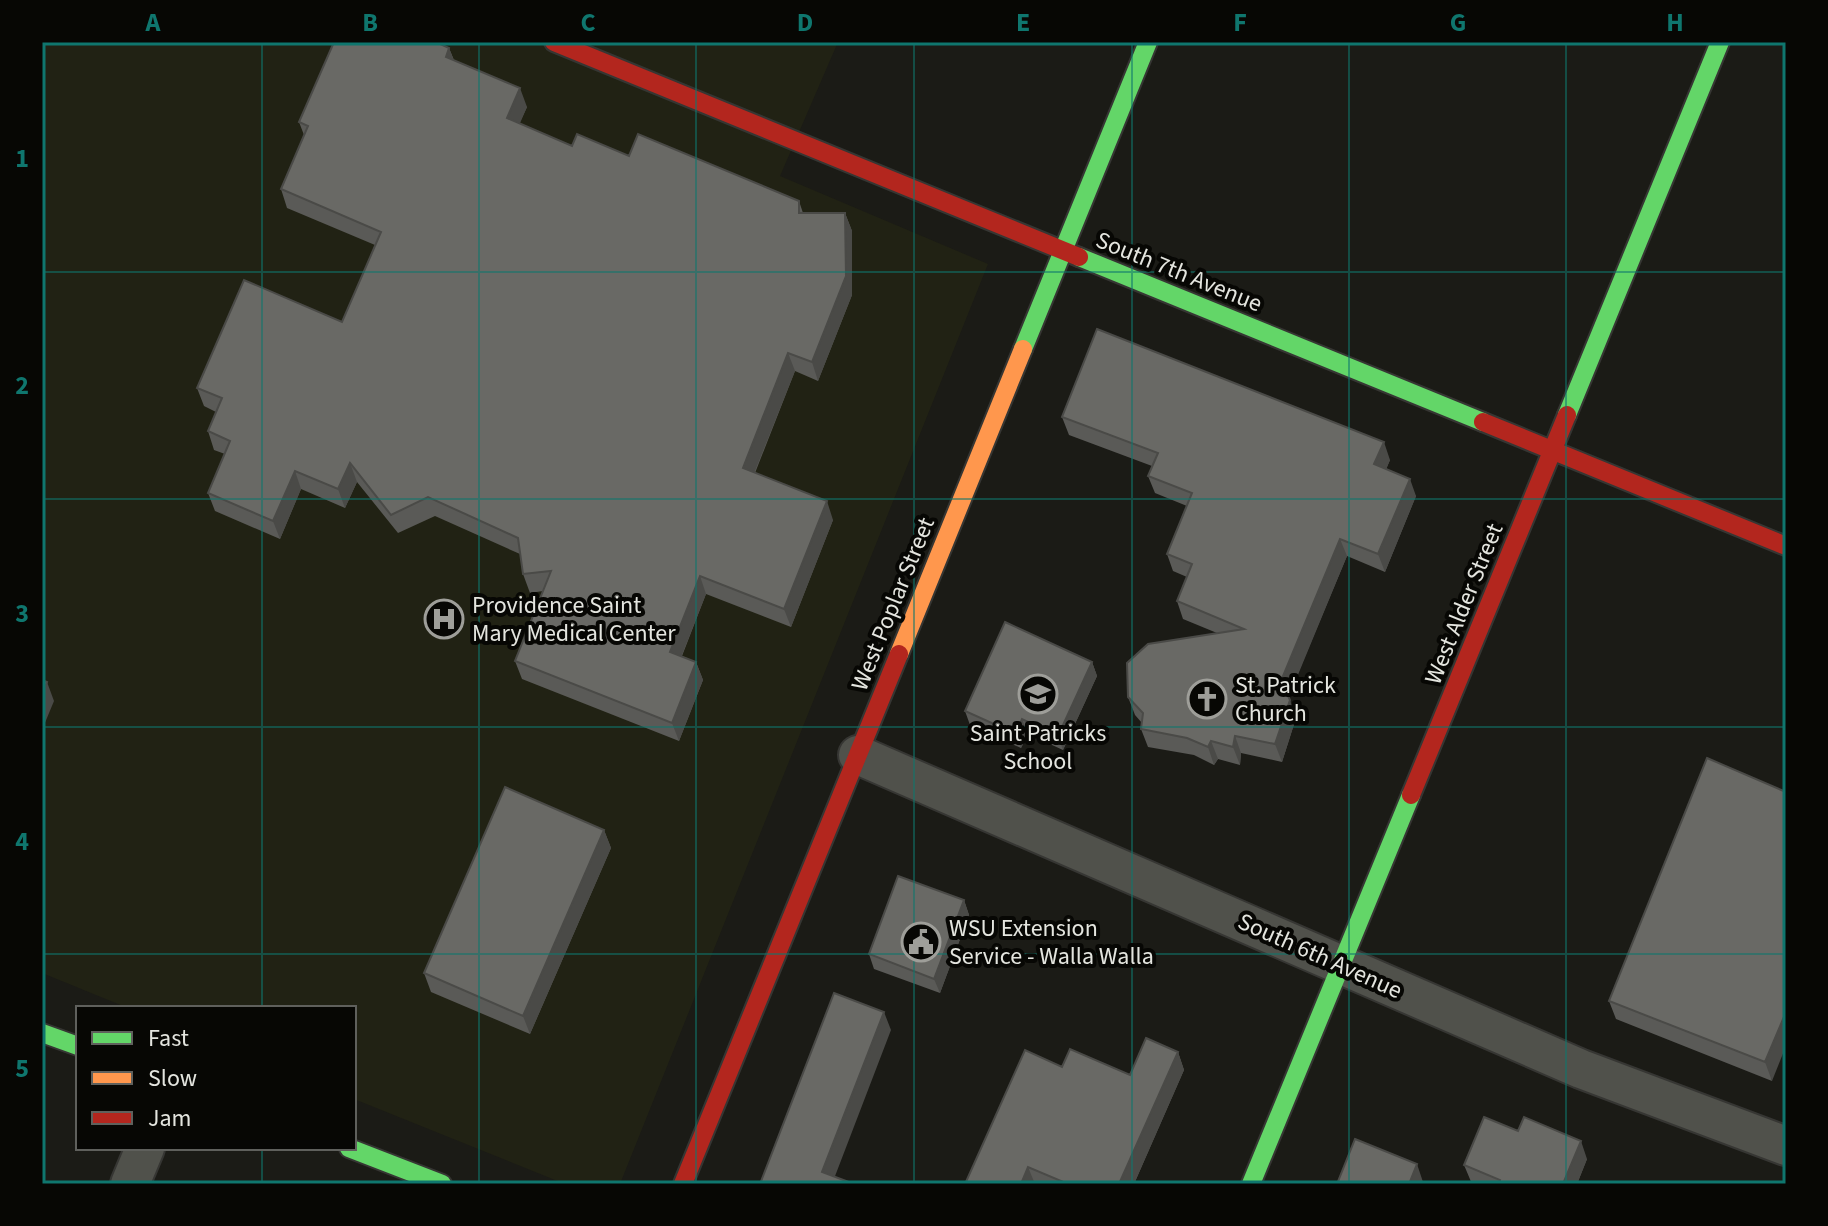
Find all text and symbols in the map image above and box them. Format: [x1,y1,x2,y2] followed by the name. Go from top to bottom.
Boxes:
[145,4,162,41] text: A
[362,4,378,41] text: B
[580,4,596,41] text: C
[797,4,813,41] text: D
[1016,4,1030,41] text: E
[1233,4,1247,41] text: F
[1450,4,1466,41] text: G
[1666,4,1684,41] text: H
[15,140,29,177] text: 1
[1091,223,1267,321] street label: South 7th Avenue
[15,367,29,404] text: 2
[842,512,944,696] street label: West Poplar Street
[1416,518,1512,690] street label: West Alder Street
[472,588,676,651] place label: Providence Saint Mary Medical Center
[15,595,29,632] text: 3
[423,598,465,640] hospital icon: Providence Saint Mary Medical Center
[1235,668,1336,731] place label: St. Patrick Church
[1017,673,1059,715] school or university icon: Saint Patricks School
[1186,678,1228,720] church icon: St. Patrick Church
[970,716,1106,779] place label: Saint Patricks School
[15,823,29,860] text: 4
[1232,904,1408,1008] street label: South 6th Avenue
[949,911,1154,974] place label: WSU Extension Service - Walla Walla
[900,921,942,963] public building icon: WSU Extension Service - Walla Walla
[76,1006,356,1150] legend
[148,1021,189,1056] text: Fast
[15,1050,29,1087] text: 5
[148,1061,197,1096] text: Slow
[148,1101,192,1136] text: Jam

